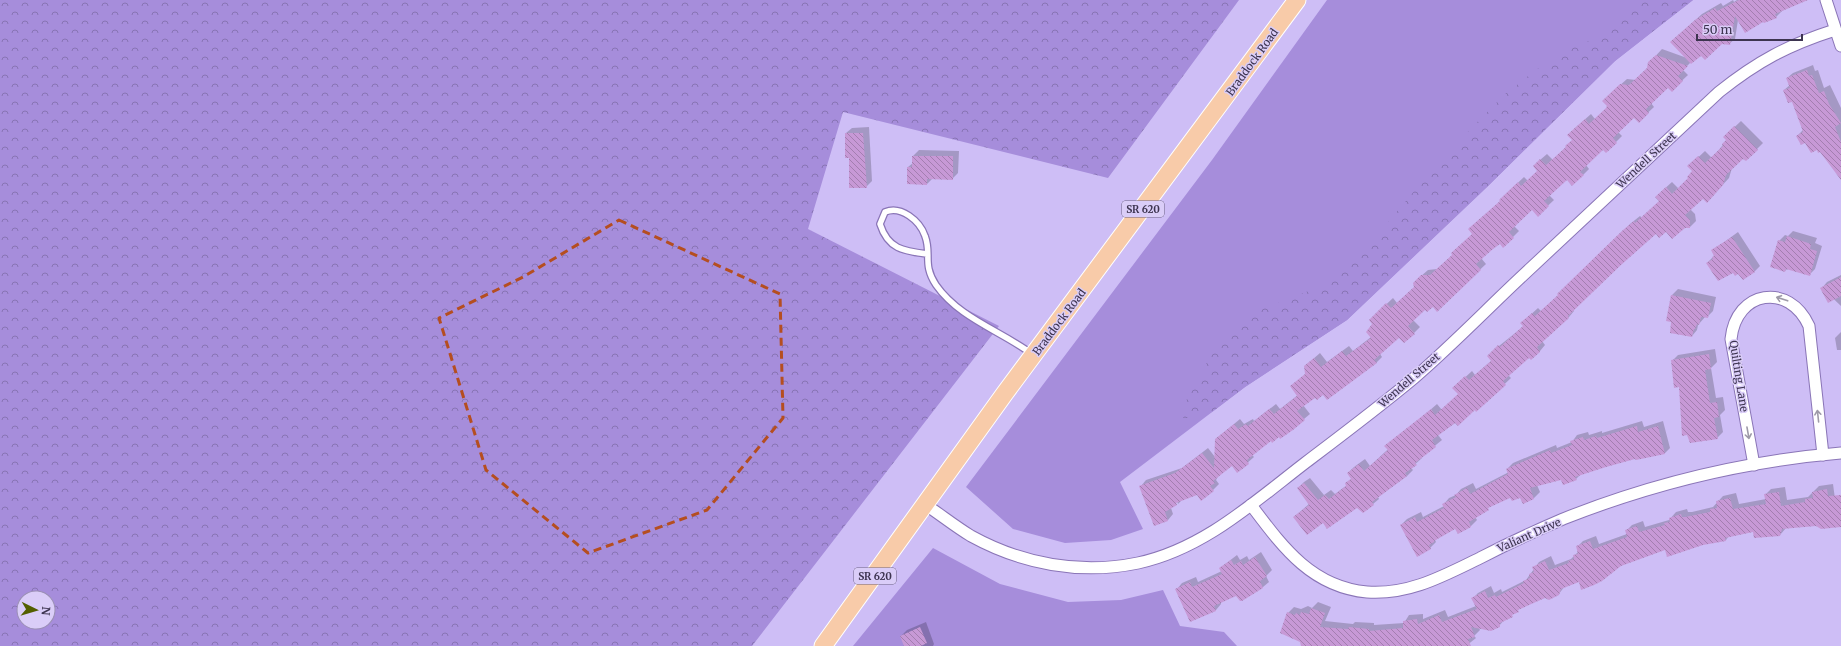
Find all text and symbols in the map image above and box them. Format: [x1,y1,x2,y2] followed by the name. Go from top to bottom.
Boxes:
[1697,16,1802,42] scale bar
[1703,22,1732,37] text: 50 m
[1223,25,1281,98] street label: Braddock Road
[1612,128,1679,192] street label: Wendell Street
[1122,201,1164,217] road number: SR 620
[1029,286,1089,358] street label: Braddock Road
[1777,295,1789,303] one-way arrow
[1726,339,1752,413] street label: Quilting Lane
[1375,349,1443,411] street label: Wendell Street
[1815,410,1822,423] one-way arrow
[1744,427,1752,440] one-way arrow
[1494,515,1563,556] street label: Valiant Drive
[854,568,896,584] road number: SR 620
[16,590,56,630] north arrow
[39,606,53,616] text: N

